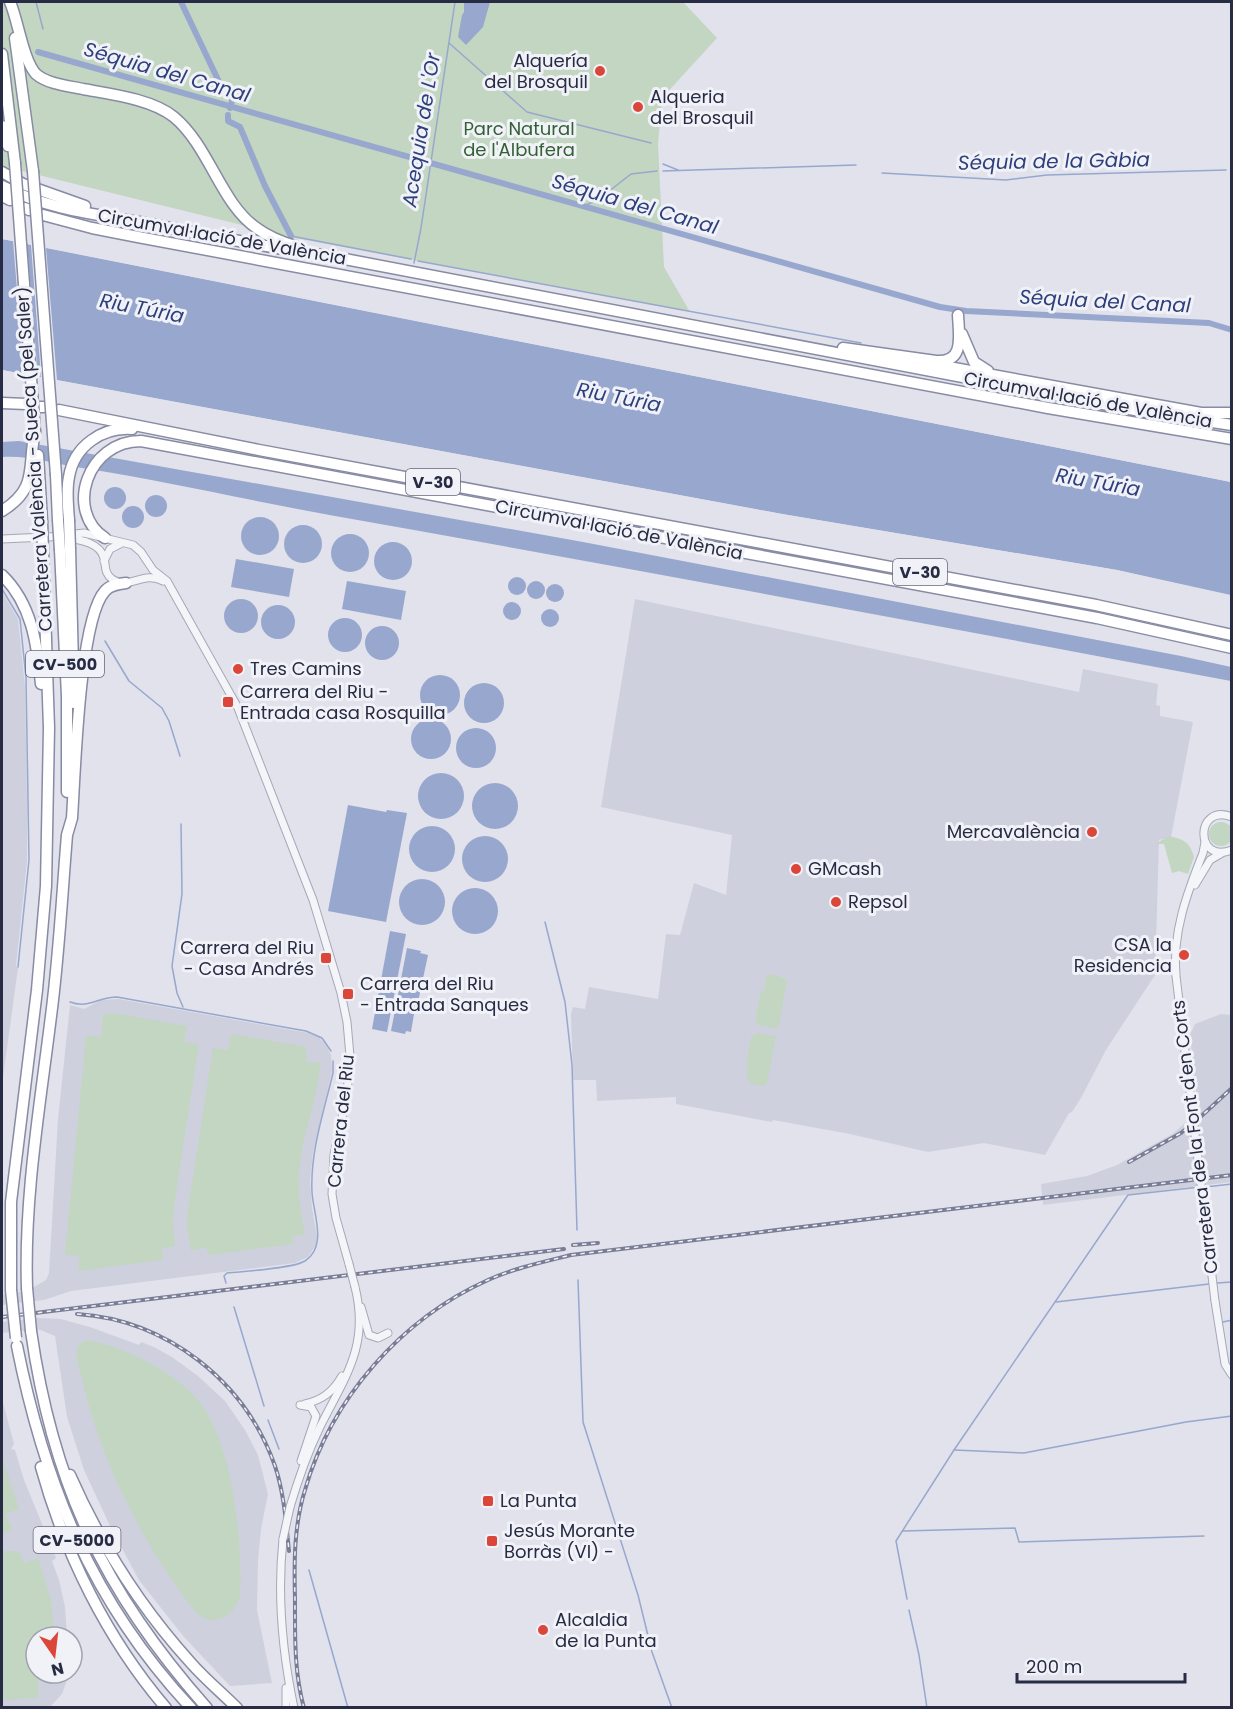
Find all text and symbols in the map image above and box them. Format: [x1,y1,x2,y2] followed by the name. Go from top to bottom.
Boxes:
[81,35,253,109] water label: Séquia del Canal
[484,48,588,94] place label: Alquería del Brosquil
[395,50,447,210] water label: Acequia de L'Or
[593,64,607,78] marker: Alquería del Brosquil
[650,84,754,130] place label: Alqueria del Brosquil
[631,100,645,114] marker: Alqueria del Brosquil
[463,116,575,162] park label: Parc Natural de l'Albufera
[958,145,1150,177] water label: Séquia de la Gàbia
[549,167,721,241] water label: Séquia del Canal
[96,202,348,271] street label: Circumval·lació de València
[1019,283,1192,319] water label: Séquia del Canal
[9,286,58,632] street label: Carretera València - Sueca (pel Saler)
[97,286,187,330] water label: Riu Túria
[962,365,1214,434] street label: Circumval·lació de València
[574,375,664,419] water label: Riu Túria
[1054,461,1142,503] water label: Riu Túria
[406,469,460,495] road number: V-30
[493,493,745,566] street label: Circumval·lació de València
[893,559,947,585] road number: V-30
[26,651,104,677] road number: CV-500
[250,656,362,681] place label: Tres Camins
[231,662,245,676] marker: Tres Camins
[240,679,446,725] place label: Carrera del Riu - Entrada casa Rosquilla
[221,695,235,709] marker: Carrera del Riu - Entrada casa Rosquilla
[947,819,1080,844] place label: Mercavalència
[1085,825,1099,839] marker: Mercavalència
[808,856,882,881] place label: GMcash
[789,862,803,876] marker: GMcash
[848,889,908,914] place label: Repsol
[829,895,843,909] marker: Repsol
[1074,932,1172,978] place label: CSA la Residencia
[180,935,314,981] place label: Carrera del Riu - Casa Andrés
[1177,948,1191,962] marker: CSA la Residencia
[319,951,333,965] marker: Carrera del Riu - Casa Andrés
[360,971,529,1017] place label: Carrera del Riu - Entrada Sanques
[341,987,355,1001] marker: Carrera del Riu - Entrada Sanques
[1165,999,1224,1275] street label: Carretera de la Font d'en Corts
[321,1053,360,1189] street label: Carrera del Riu
[500,1488,577,1513] place label: La Punta
[481,1494,495,1508] marker: La Punta
[504,1518,635,1564] place label: Jesús Morante Borràs (VI) -
[34,1527,121,1553] road number: CV-5000
[485,1534,499,1548] marker: Jesús Morante Borràs (VI) -
[555,1607,657,1653] place label: Alcaldia de la Punta
[536,1623,550,1637] marker: Alcaldia de la Punta
[24,1625,84,1685] north arrow
[1017,1646,1185,1684] scale bar
[1026,1654,1082,1679] text: 200 m
[49,1656,66,1682] text: N

